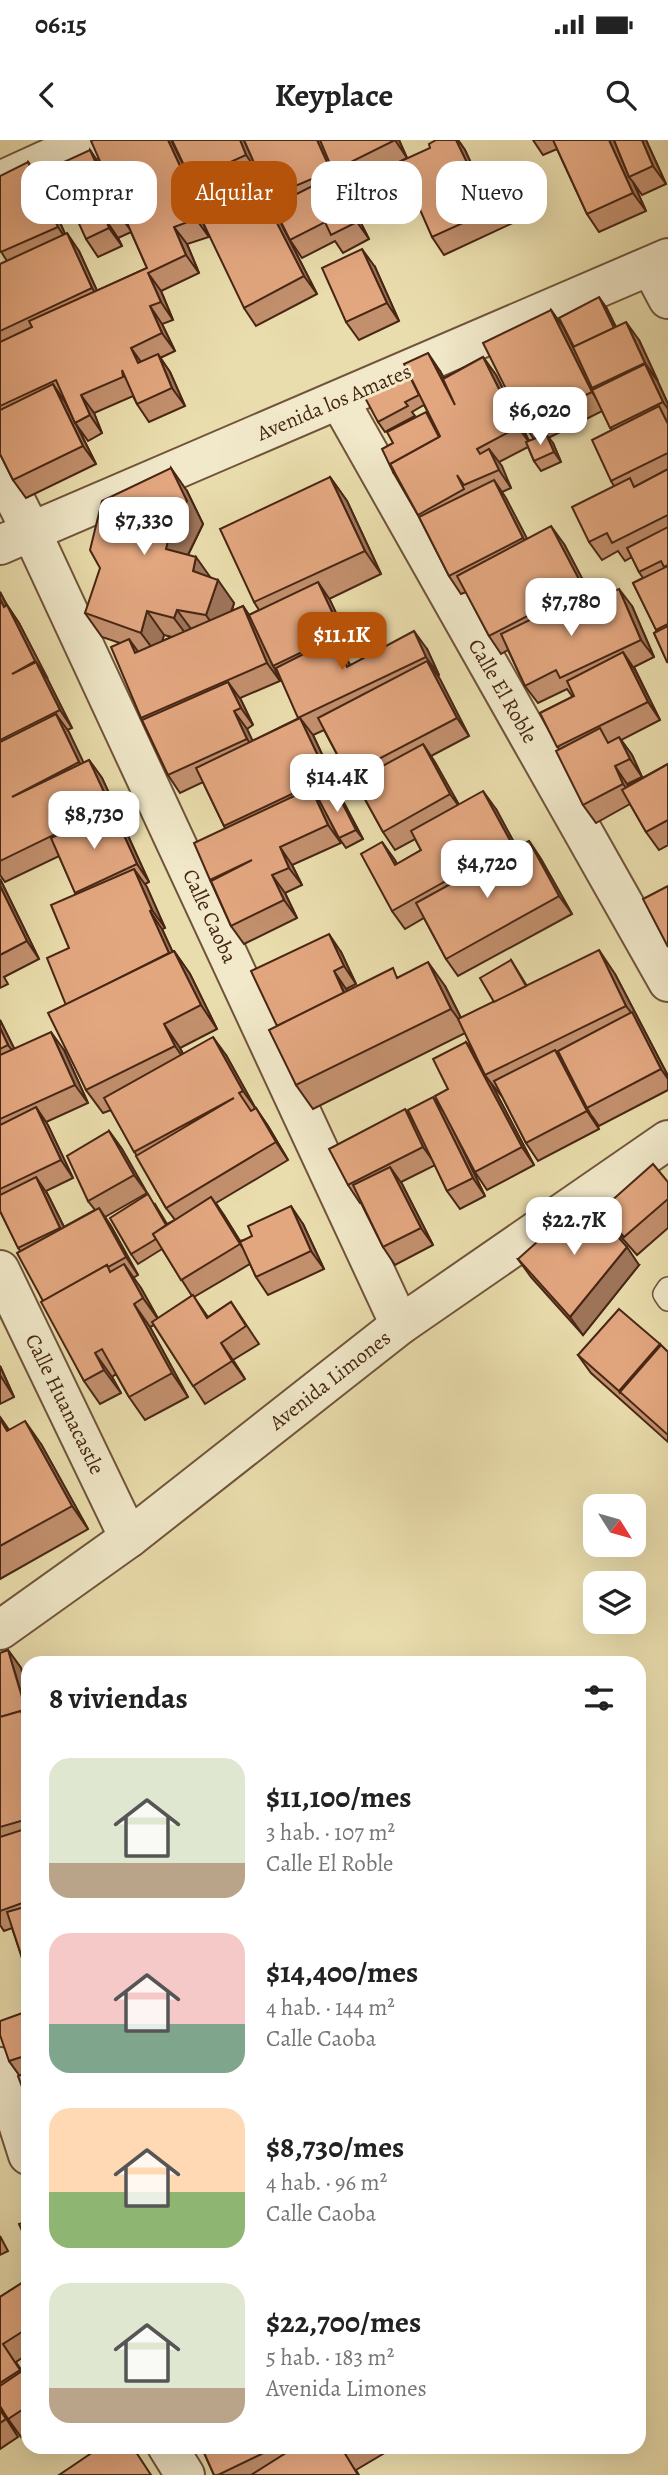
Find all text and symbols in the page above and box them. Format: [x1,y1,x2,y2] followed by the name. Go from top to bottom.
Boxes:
[35,7,87,42] text: 06:15
[275,73,393,117] text: Keyplace
[28,76,66,114] icon: back
[602,76,640,114] icon: search
[21,161,157,224] chip: Comprar
[171,161,297,224] chip: Alquilar
[311,161,422,224] chip: Filtros
[436,161,547,224] chip: Nuevo
[252,357,415,448] street label: Avenida los Amates
[483,387,597,447] pin: $6,020
[509,394,571,425] text: $6,020
[87,498,201,557] pin: $7,330
[115,504,173,535] text: $7,330
[514,578,628,638] pin: $7,780
[541,585,601,616] text: $7,780
[285,612,399,672] pin: $11.1K
[314,619,370,650] text: $11.1K
[462,634,544,748] street label: Calle El Roble
[280,754,394,814] pin: $14.4K
[306,761,368,792] text: $14.4K
[37,792,151,851] pin: $8,730
[64,798,124,829] text: $8,730
[430,840,544,900] pin: $4,720
[457,847,517,878] text: $4,720
[176,864,244,968] street label: Calle Caoba
[517,1198,631,1257] pin: $22.7K
[542,1204,606,1235] text: $22.7K
[263,1324,396,1437] street label: Avenida Limones
[19,1329,111,1479] street label: Calle Huanacastle
[583,1494,646,1558] north arrow
[583,1494,646,1634] map controls
[583,1571,646,1634] button: layers
[49,1678,188,1718] text: 8 viviendas
[580,1679,618,1717] icon: filters
[266,1777,412,1817] text: $11,100/mes
[105,1786,189,1870] icon: home
[266,1817,395,1848] text: 3 hab. · 107 m²
[266,1848,393,1879] text: Calle El Roble
[266,1952,418,1992] text: $14,400/mes
[105,1961,189,2045] icon: home
[266,1992,395,2023] text: 4 hab. · 144 m²
[266,2023,376,2054] text: Calle Caoba
[266,2127,404,2167] text: $8,730/mes
[105,2136,189,2220] icon: home
[266,2167,387,2198] text: 4 hab. · 96 m²
[266,2198,376,2229] text: Calle Caoba
[266,2302,421,2342] text: $22,700/mes
[105,2311,189,2395] icon: home
[266,2342,394,2373] text: 5 hab. · 183 m²
[266,2373,427,2404] text: Avenida Limones

